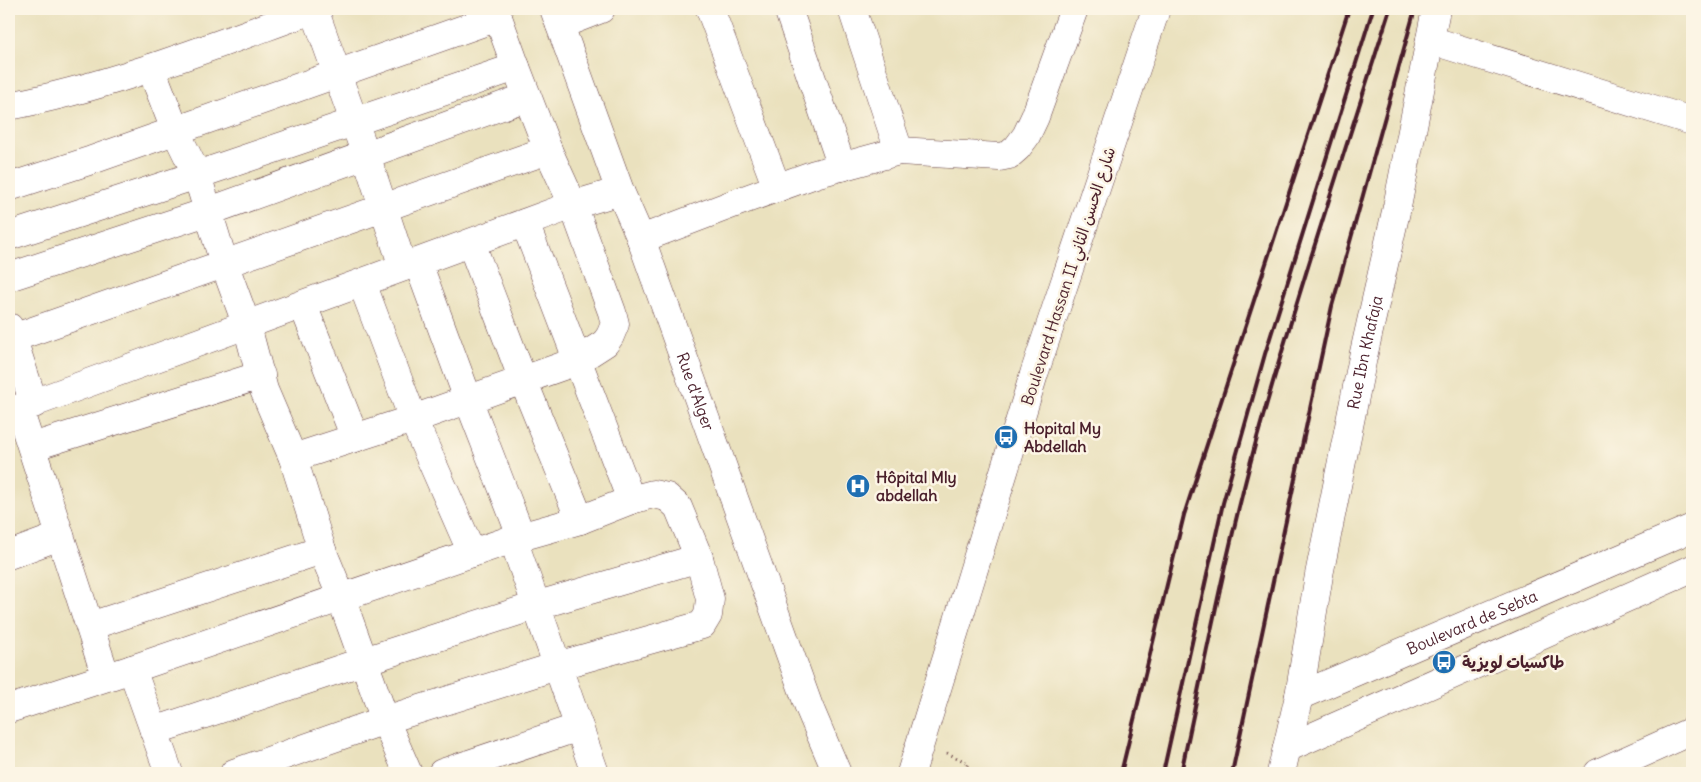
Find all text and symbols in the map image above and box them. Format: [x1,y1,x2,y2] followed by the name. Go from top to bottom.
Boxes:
[1017,144,1124,409] street label: Boulevard Hassan II شارع الحسن الثاني
[1343,294,1387,411] street label: Rue Ibn Khafaja
[673,350,719,434] street label: Rue d'Alger
[1024,418,1101,456] place label: Hopital My Abdellah
[993,424,1019,450] bus stop icon: Hopital My Abdellah
[876,467,957,505] place label: Hôpital Mly abdellah
[845,473,871,499] hospital icon: Hôpital Mly abdellah
[1404,585,1540,659] street label: Boulevard de Sebta
[1431,649,1457,675] bus stop icon: طاكسيات لويزية
[1462,652,1565,674] place label: طاكسيات لويزية

